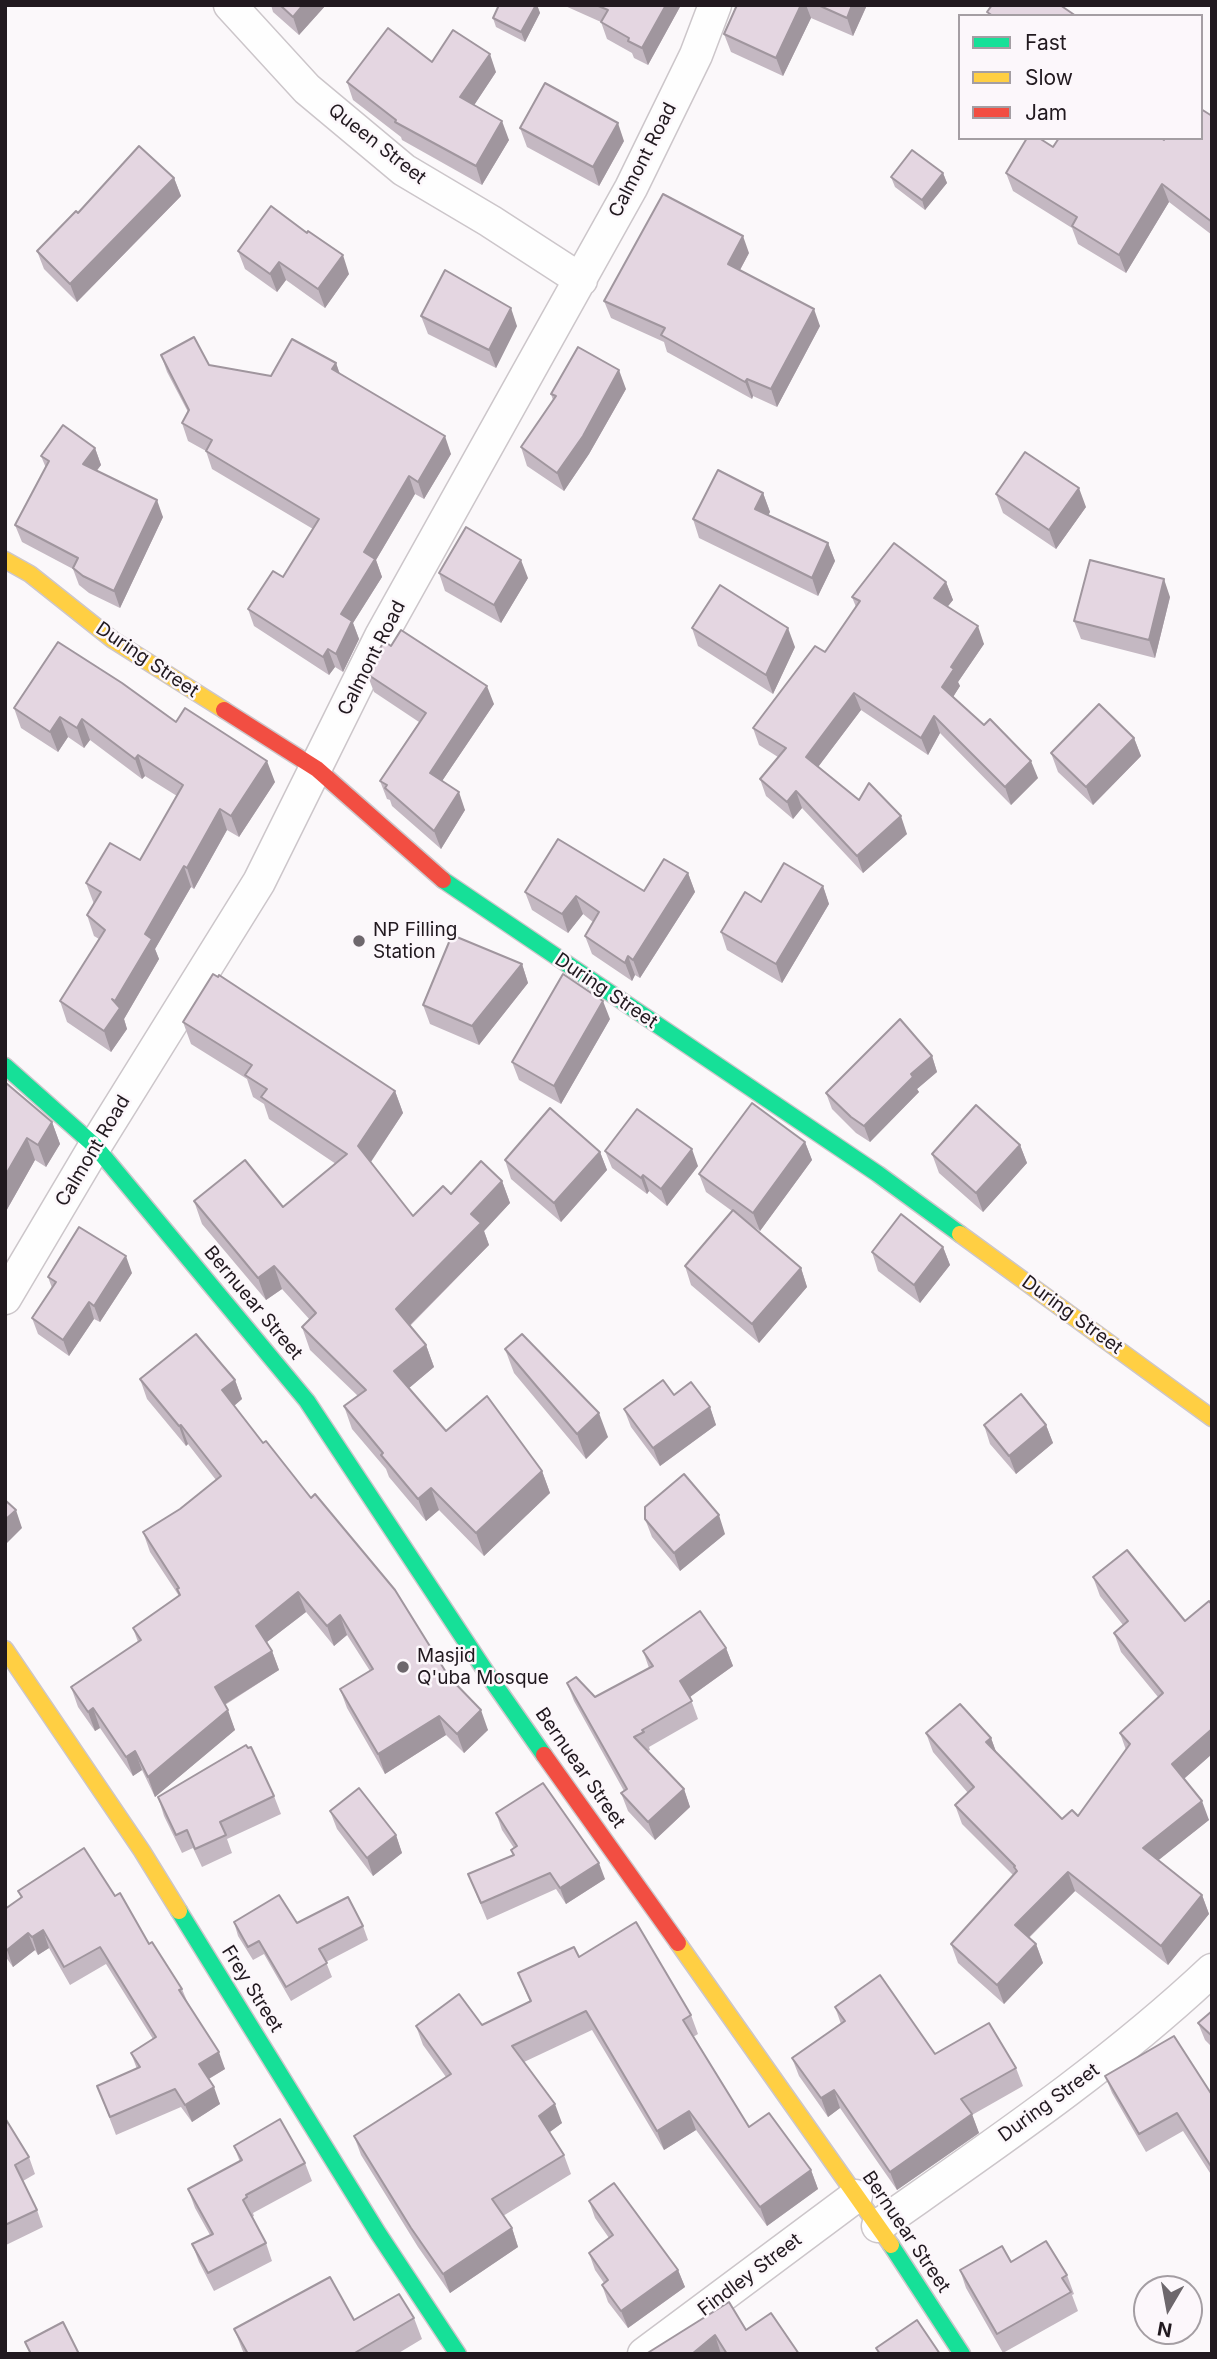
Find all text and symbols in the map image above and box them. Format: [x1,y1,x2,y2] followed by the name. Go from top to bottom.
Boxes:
[958,14,1203,140] legend
[1025,30,1067,55] text: Fast
[1025,65,1073,90] text: Slow
[323,99,431,189] street label: Queen Street
[604,99,682,221] street label: Calmont Road
[1025,100,1067,125] text: Jam
[333,597,411,719] street label: Calmont Road
[91,617,203,703] street label: During Street
[373,919,457,963] place label: NP Filling Station
[351,933,367,949] marker: NP Filling Station
[550,948,662,1034] street label: During Street
[51,1091,135,1211] street label: Calmont Road
[199,1241,307,1365] street label: Bernuear Street
[1017,1271,1127,1359] street label: During Street
[417,1645,549,1689] place label: Masjid Q'uba Mosque
[395,1659,411,1675] marker: Masjid Q'uba Mosque
[530,1704,630,1832] street label: Bernuear Street
[216,1941,288,2037] street label: Frey Street
[994,2059,1104,2147] street label: During Street
[857,2167,955,2297] street label: Bernuear Street
[694,2229,806,2321] street label: Findley Street
[1133,2275,1203,2345] north arrow
[1155,2317,1174,2342] text: N

